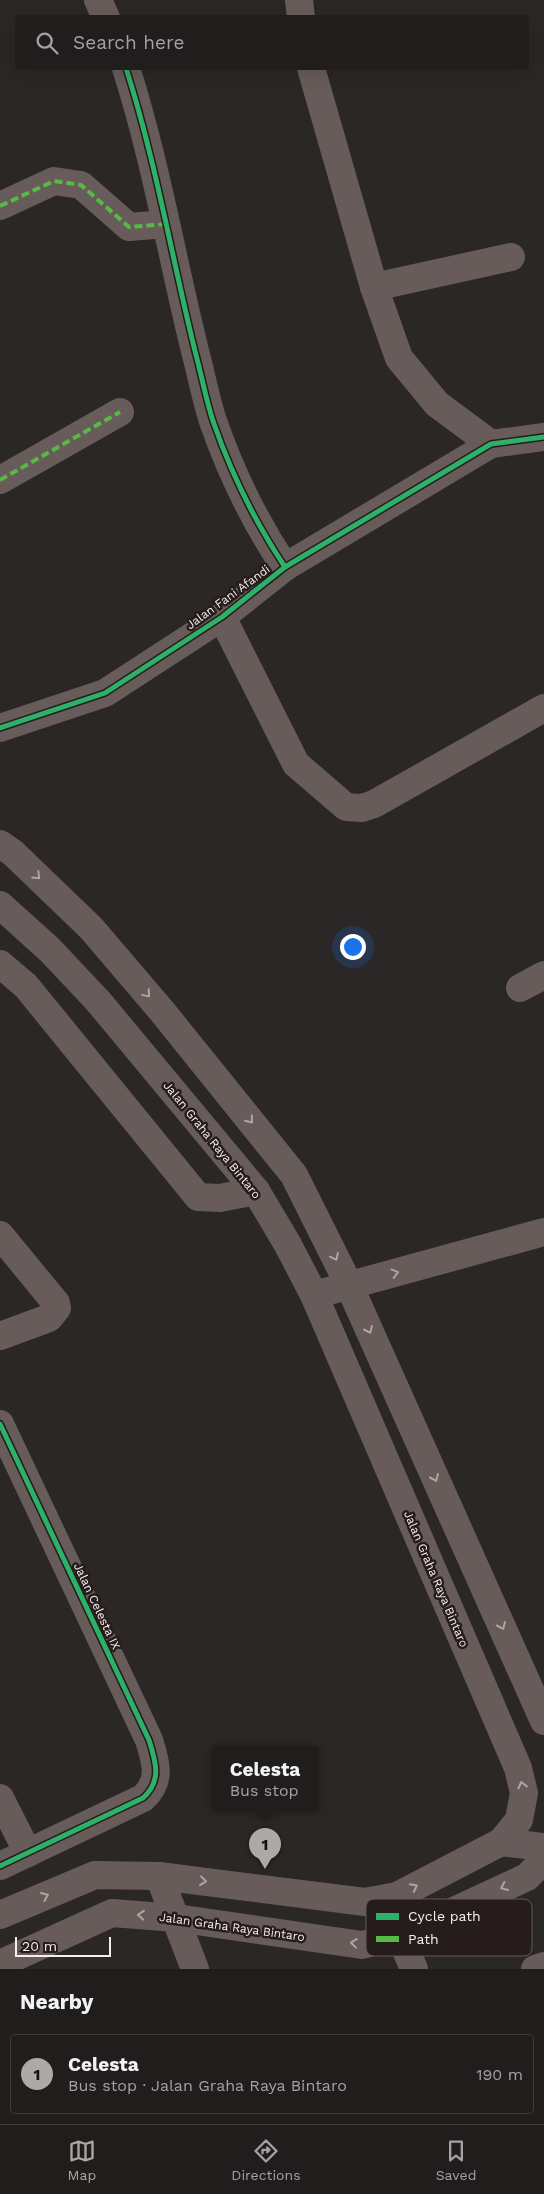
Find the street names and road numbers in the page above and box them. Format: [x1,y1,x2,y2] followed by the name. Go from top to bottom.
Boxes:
[183,562,273,632] street label: Jalan Fani Afandi
[160,1079,264,1201] street label: Jalan Graha Raya Bintaro
[401,1509,471,1649] street label: Jalan Graha Raya Bintaro
[71,1561,123,1651] street label: Jalan Celesta IX
[158,1910,306,1944] street label: Jalan Graha Raya Bintaro

